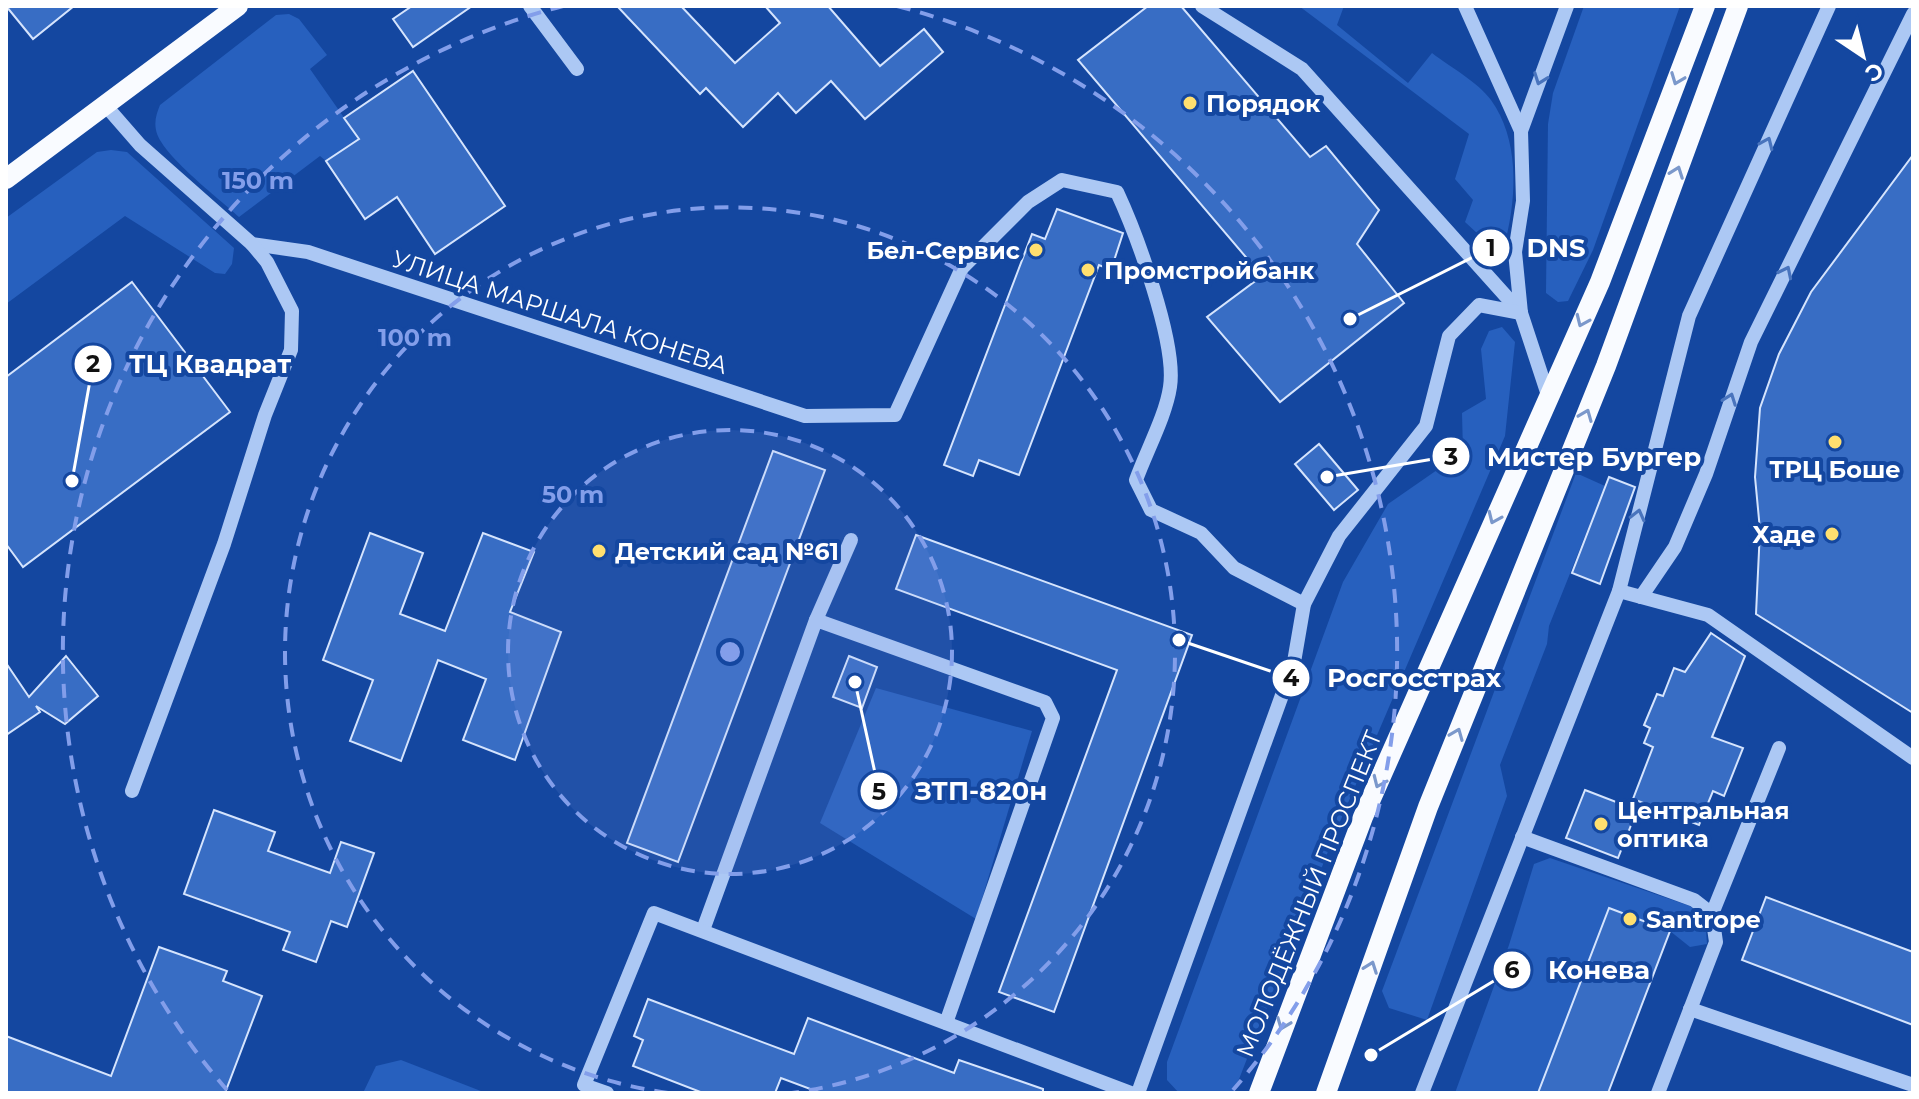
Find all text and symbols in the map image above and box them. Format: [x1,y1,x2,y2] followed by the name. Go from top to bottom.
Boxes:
[1823,16,1903,96] north arrow
[1860,56,1888,88] text: С
[1533,71,1550,85] one-way arrow
[1670,71,1687,85] one-way arrow
[1206,89,1321,118] place label: Порядок
[1181,94,1199,112] marker: Порядок
[1758,136,1774,151] one-way arrow
[222,166,294,195] text: 150 m
[1667,166,1684,180] one-way arrow
[1471,223,1602,273] callout: DNS
[1526,232,1586,264] text: DNS
[1486,233,1496,262] text: 1
[866,236,1020,265] place label: Бел-Сервис
[1027,241,1045,259] marker: Бел-Сервис
[389,244,732,380] street label: УЛИЦА МАРШАЛА КОНЕВА
[1104,256,1315,285] place label: Промстройбанк
[1079,261,1097,279] marker: Промстройбанк
[1776,265,1791,280] one-way arrow
[1576,313,1592,327] one-way arrow
[378,323,452,352] text: 100 m
[73,339,307,389] callout: ТЦ Квадрат
[129,348,291,380] text: ТЦ Квадрат
[86,349,100,378] text: 2
[1720,393,1737,407] one-way arrow
[1576,409,1593,423] one-way arrow
[1431,431,1718,481] callout: Мистер Бургер
[1826,433,1844,451] marker: ТРЦ Боше
[1487,441,1701,473] text: Мистер Бургер
[1443,442,1458,471] text: 3
[1769,455,1901,484] place label: ТРЦ Боше
[542,480,604,509] text: 50 m
[1628,509,1645,523] one-way arrow
[1488,510,1504,524] one-way arrow
[1752,520,1816,549] place label: Хаде
[1823,525,1841,543] marker: Хаде
[615,537,839,566] place label: Детский сад №61
[590,542,608,560] marker: Детский сад №61
[716,638,744,666] centre of rings
[1271,653,1517,703] callout: Росгосстрах
[1327,662,1502,694] text: Росгосстрах
[1283,663,1300,692] text: 4
[1230,726,1388,1062] street label: МОЛОДЁЖНЫЙ ПРОСПЕКТ
[1448,728,1464,742] one-way arrow
[859,766,1063,816] callout: ЗТП-820н
[1372,773,1388,788] one-way arrow
[914,775,1047,807] text: ЗТП-820н
[872,777,886,806] text: 5
[1617,796,1790,853] place label: Центральная оптика
[1592,815,1610,833] marker: Центральная оптика
[1646,905,1761,934] place label: Santrope
[1621,910,1639,928] marker: Santrope
[1492,945,1666,995] callout: Конева
[1548,954,1650,986] text: Конева
[1504,955,1520,984] text: 6
[1361,961,1378,975] one-way arrow
[1276,1016,1293,1030] one-way arrow

